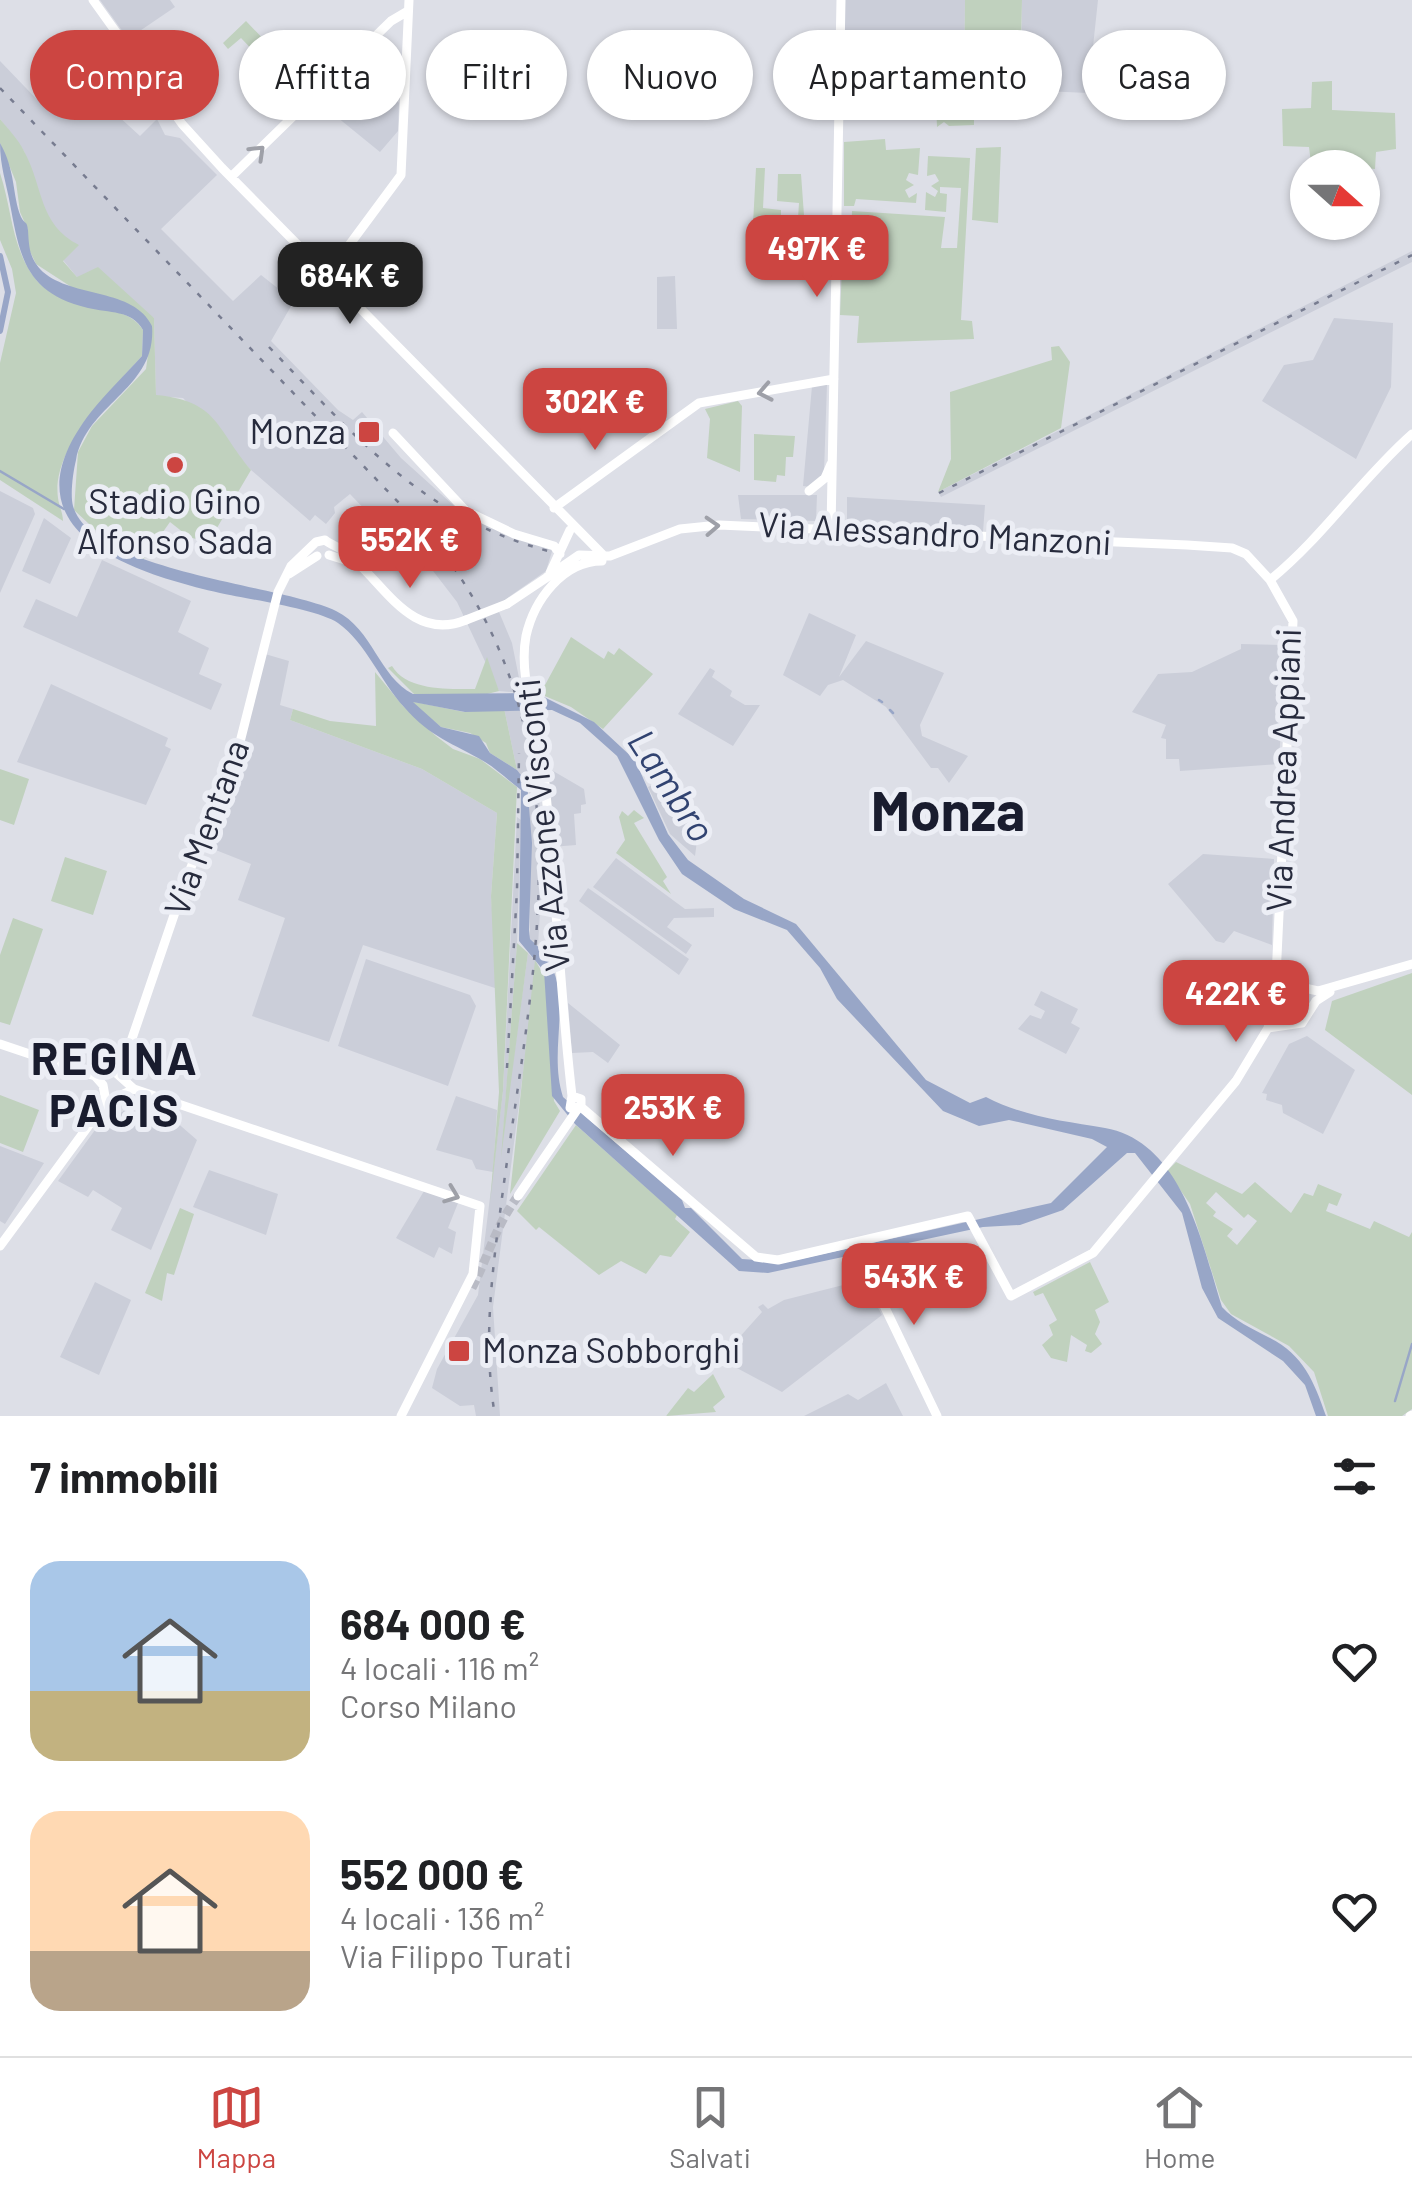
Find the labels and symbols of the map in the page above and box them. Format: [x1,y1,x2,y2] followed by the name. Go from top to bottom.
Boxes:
[246,146,264,164] one-way arrow
[1290,150,1380,240] north arrow
[736,215,898,300] pin: 497K €
[269,242,431,327] pin: 684K €
[514,368,676,453] pin: 302K €
[757,381,774,402] one-way arrow
[250,409,346,451] place label: Monza
[356,419,382,445] marker: Monza
[164,454,186,476] marker: Stadio Gino Alfonso Sada
[77,479,273,561] place label: Stadio Gino Alfonso Sada
[757,502,1113,562] street label: Via Alessandro Manzoni
[329,506,491,591] pin: 552K €
[705,516,721,537] one-way arrow
[1256,627,1308,912] street label: Via Andrea Appiani
[505,677,577,974] street label: Via Azzone Visconti
[619,720,726,850] water label: Lambro
[154,734,256,921] street label: Via Mentana
[871,776,1025,842] district label: Monza
[1155,960,1317,1045] pin: 422K €
[31,1030,199,1136] district label: REGINA PACIS
[592,1074,754,1159] pin: 253K €
[442,1183,459,1203] one-way arrow
[833,1243,995,1328] pin: 543K €
[482,1328,741,1370] place label: Monza Sobborghi
[446,1338,472,1364] marker: Monza Sobborghi

